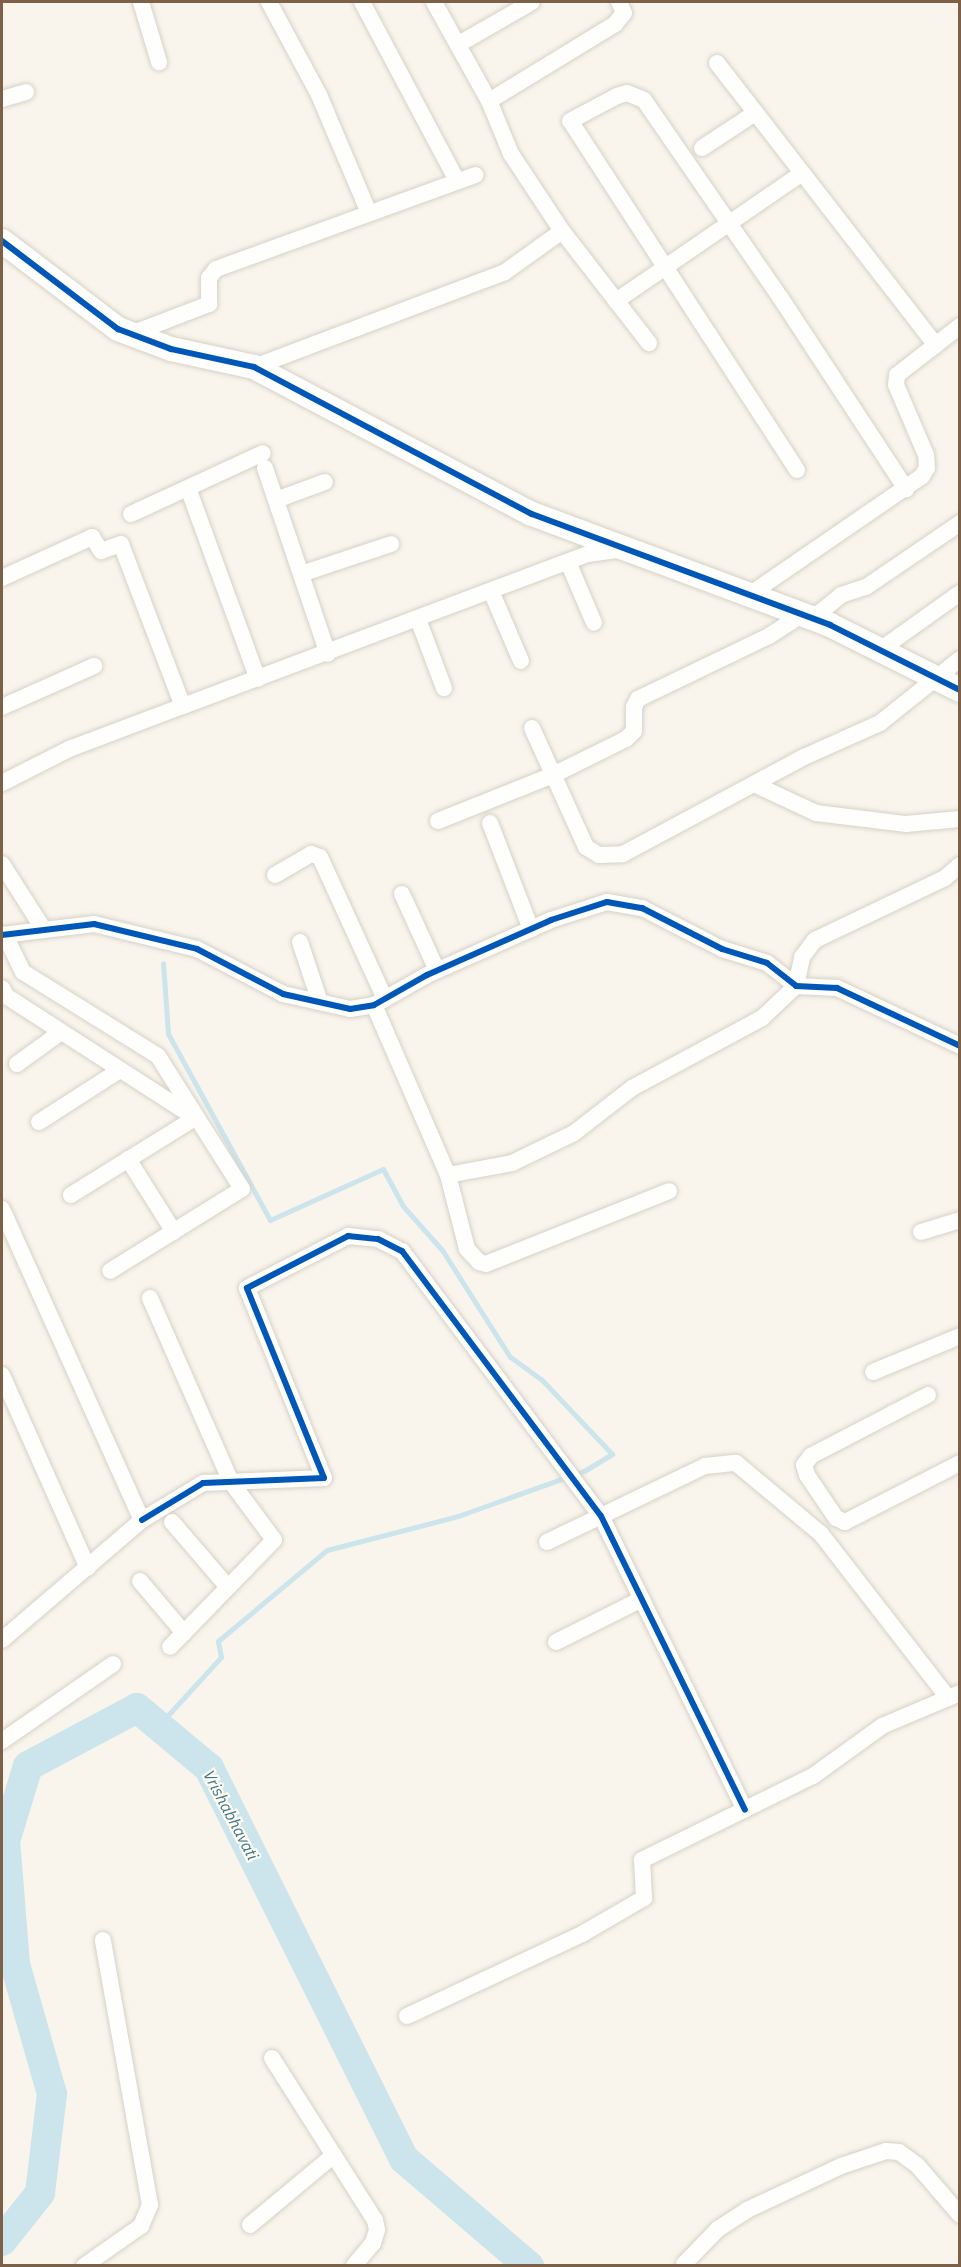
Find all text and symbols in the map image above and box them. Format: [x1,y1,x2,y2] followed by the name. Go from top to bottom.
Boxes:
[199,1767,263,1863] water label: Vrishabhavati

